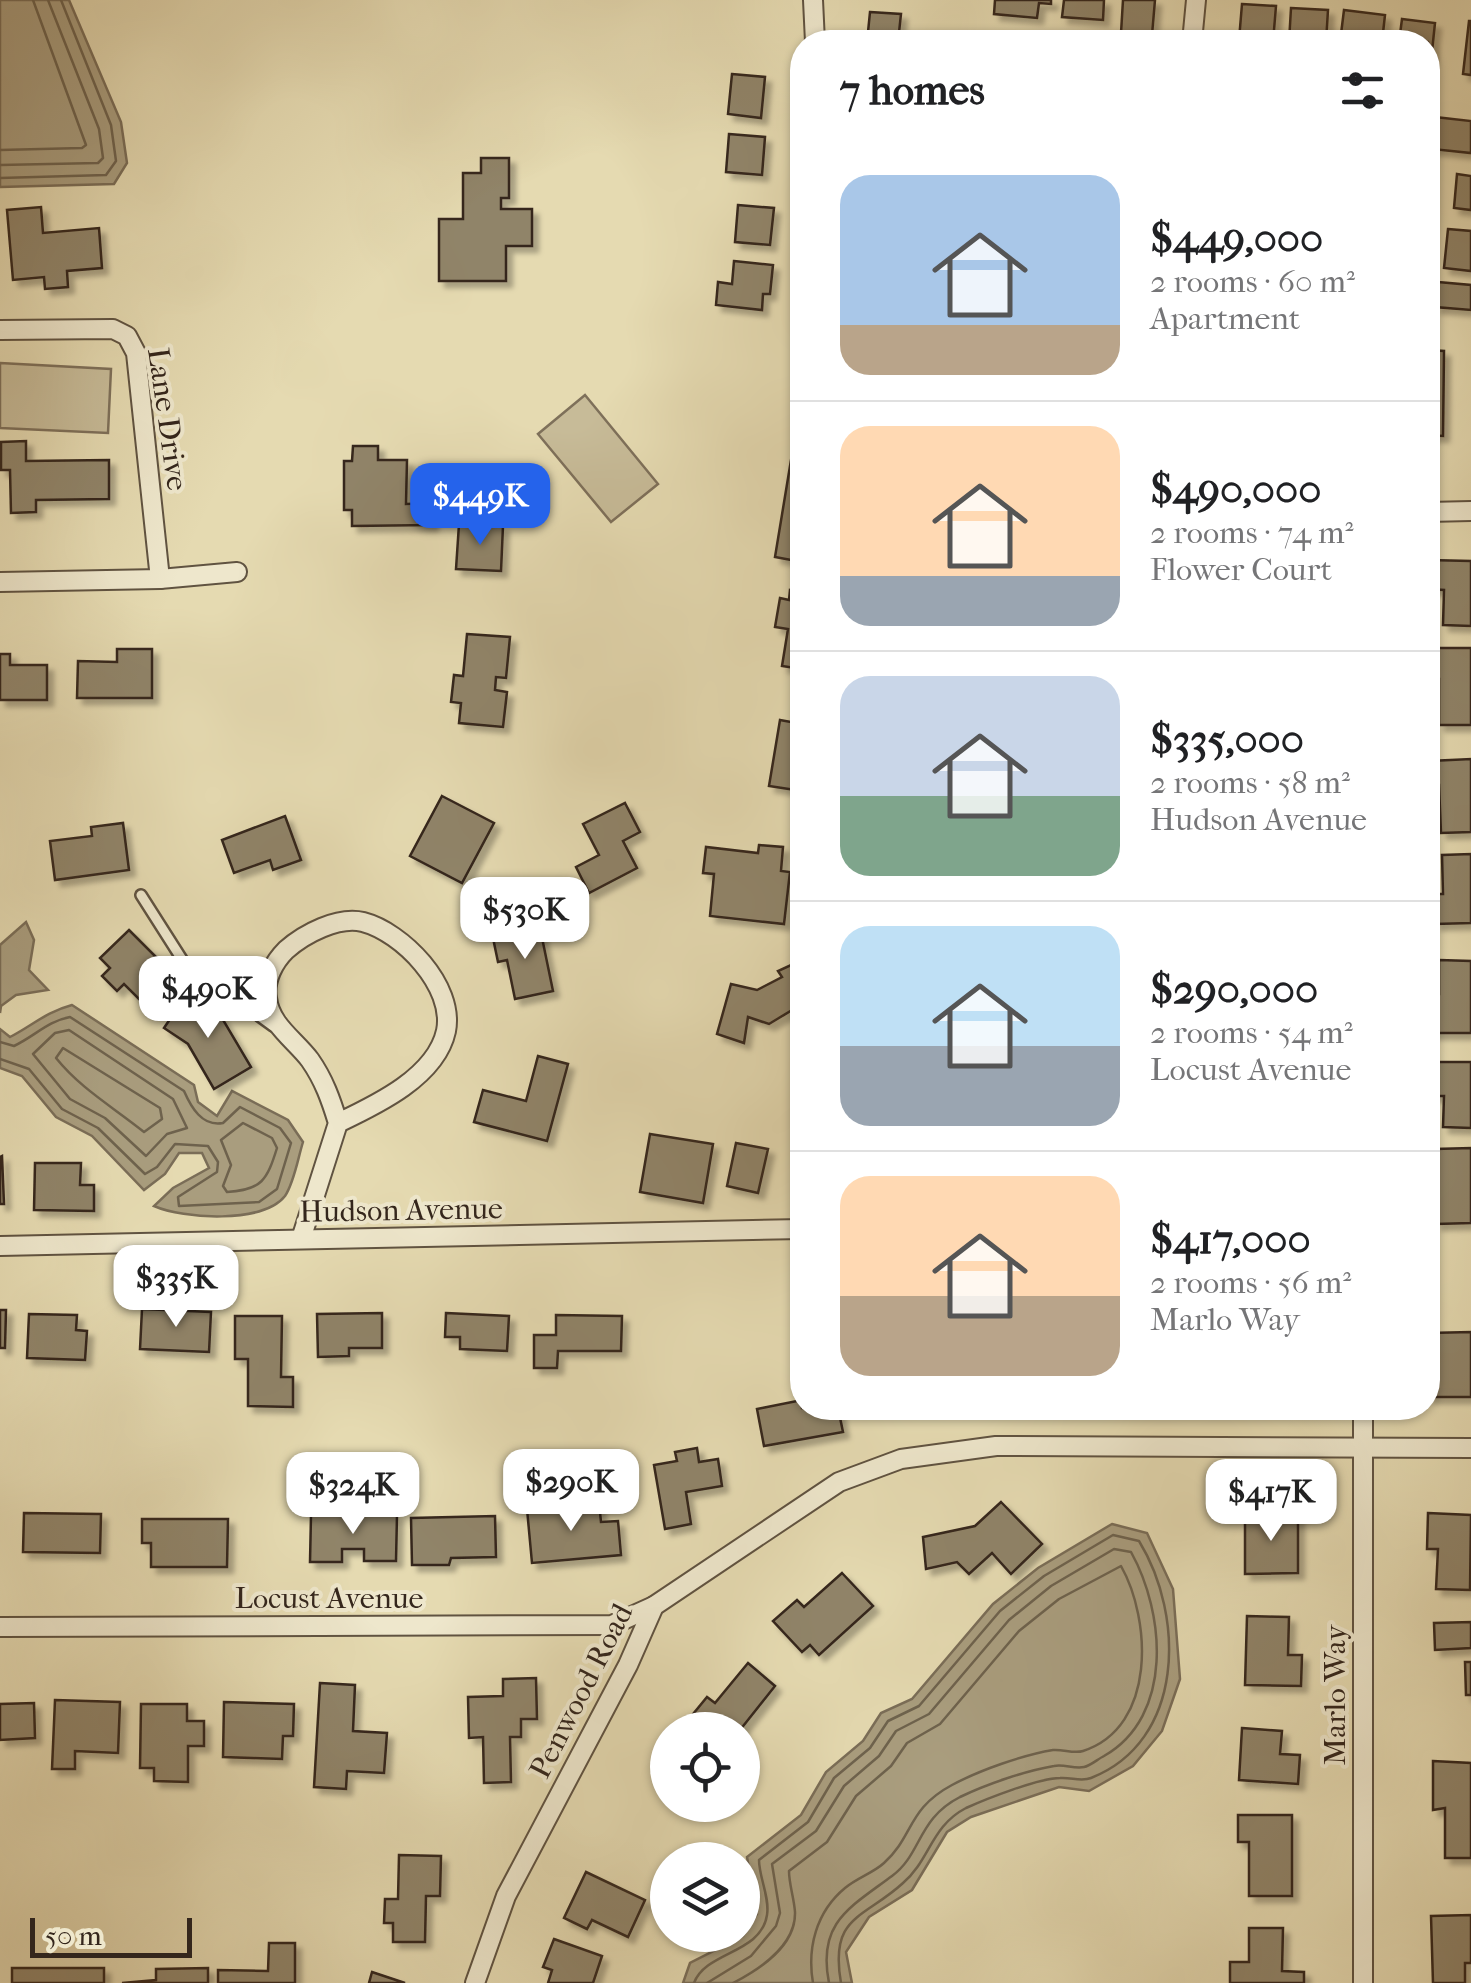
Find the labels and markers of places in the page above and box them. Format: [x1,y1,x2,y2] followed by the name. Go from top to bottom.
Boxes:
[410,463,550,548] pin: $449K
[455,877,595,962] pin: $530K
[138,956,278,1041] pin: $490K
[106,1245,246,1330] pin: $335K
[501,1449,641,1534] pin: $290K
[283,1452,423,1537] pin: $324K
[1201,1459,1341,1544] pin: $417K

